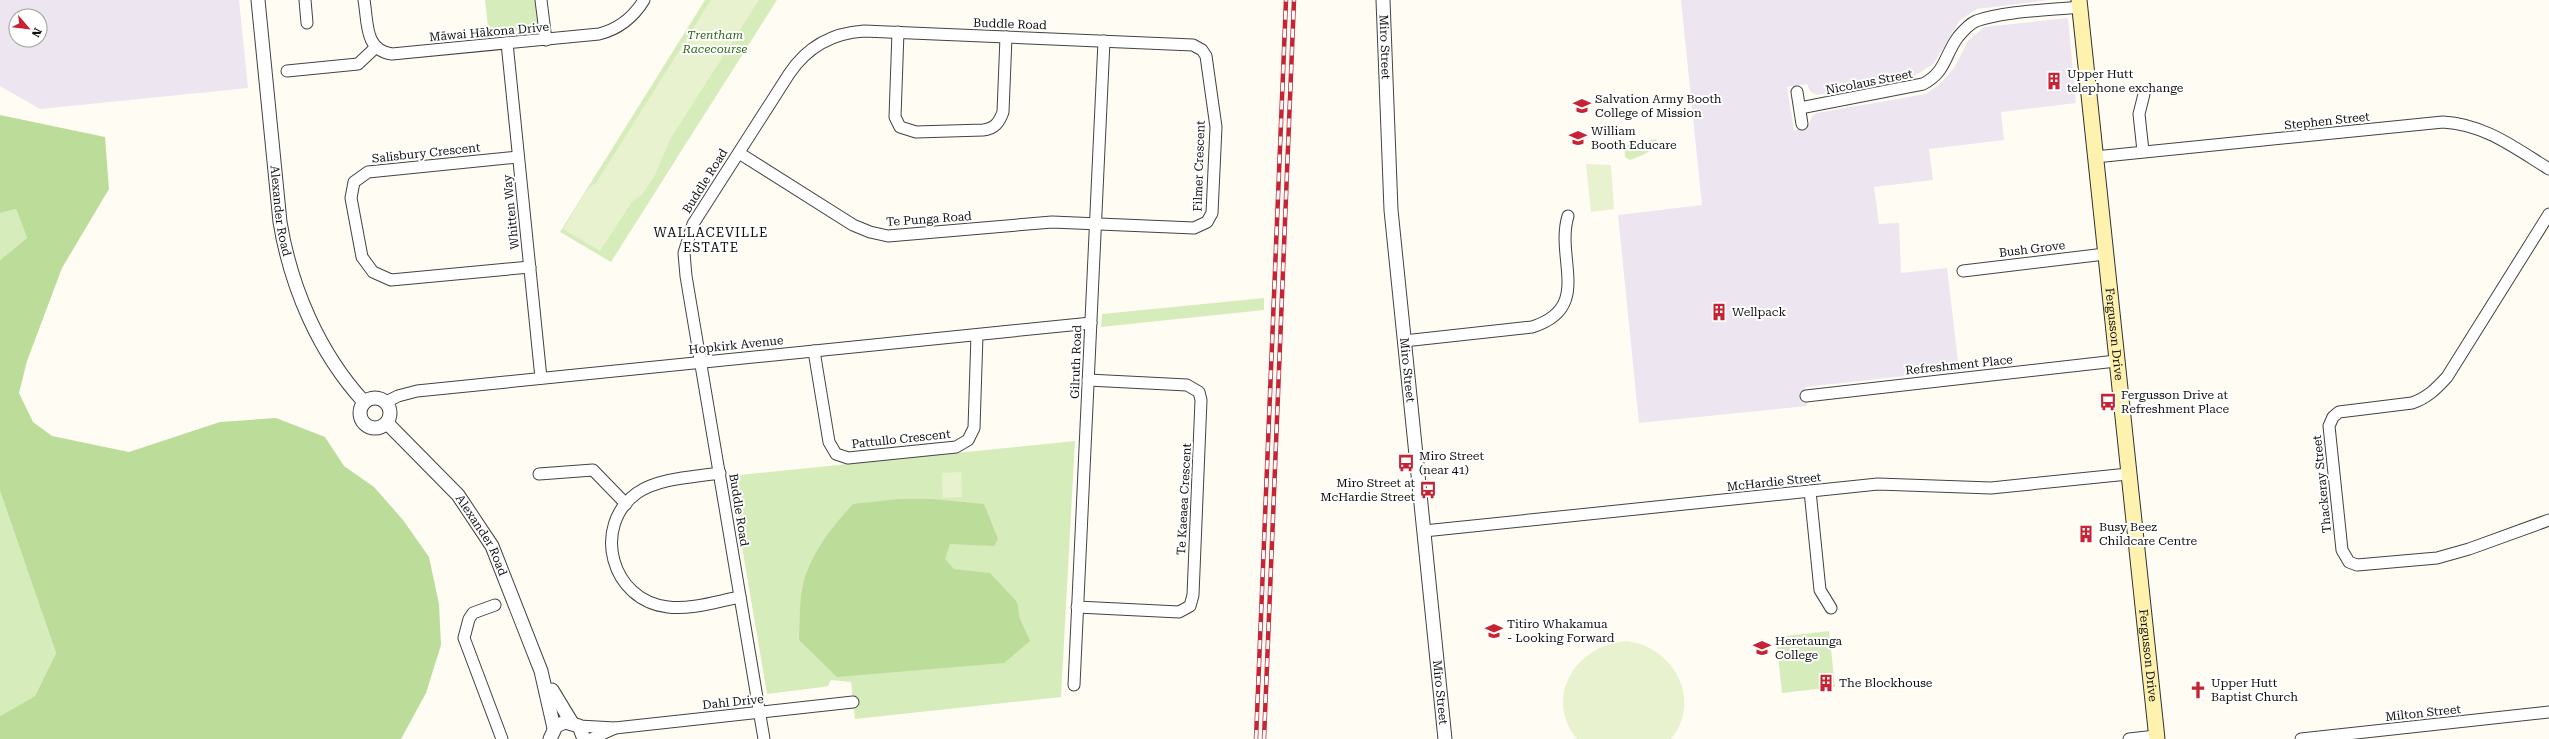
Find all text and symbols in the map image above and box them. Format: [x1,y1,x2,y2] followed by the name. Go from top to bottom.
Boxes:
[8,8,48,48] north arrow
[1377,14,1393,80] street label: Miro Street
[973,16,1047,32] street label: Buddle Road
[428,20,550,44] street label: Māwai Hākona Drive
[28,26,44,40] text: N
[682,28,747,56] park label: Trentham Racecourse
[1824,67,1914,97] street label: Nicolaus Street
[2067,67,2184,95] place label: Upper Hutt telephone exchange
[2044,71,2064,91] building icon: Upper Hutt telephone exchange
[1595,92,1722,120] place label: Salvation Army Booth College of Mission
[1572,96,1592,116] school or university icon: Salvation Army Booth College of Mission
[2284,110,2371,132] street label: Stephen Street
[1190,120,1208,212] street label: Filmer Crescent
[1591,124,1677,152] place label: William Booth Educare
[1568,128,1588,148] school or university icon: William Booth Educare
[371,140,481,166] street label: Salisbury Crescent
[680,146,731,216] street label: Buddle Road
[267,165,294,258] street label: Alexander Road
[500,173,522,250] street label: Whitten Way
[886,209,973,229] street label: Te Punga Road
[654,225,768,255] district label: WALLACEVILLE ESTATE
[1998,238,2066,260] street label: Bush Grove
[2102,287,2126,382] street label: Fergusson Drive
[1709,302,1729,322] building icon: Wellpack
[1732,305,1786,319] place label: Wellpack
[1068,324,1084,399] street label: Gilruth Road
[688,333,784,357] street label: Hopkirk Avenue
[1397,337,1418,404] street label: Miro Street
[1905,352,2014,378] street label: Refreshment Place
[2121,388,2229,416] place label: Fergusson Drive at Refreshment Place
[2098,392,2118,412] bus stop icon: Fergusson Drive at Refreshment Place
[851,427,952,451] street label: Pattullo Crescent
[2310,434,2334,534] street label: Thackeray Street
[1174,442,1194,555] street label: Te Kaeaea Crescent
[1419,449,1484,477] place label: Miro Street (near 41)
[1396,453,1416,473] bus stop icon: Miro Street (near 41)
[1726,470,1822,494] street label: McHardie Street
[726,473,752,548] street label: Buddle Road
[1320,476,1416,504] place label: Miro Street at McHardie Street
[1418,480,1438,500] bus stop icon: Miro Street at McHardie Street
[453,492,510,578] street label: Alexander Road
[2099,520,2198,548] place label: Busy Beez Childcare Centre
[2076,524,2096,544] building icon: Busy Beez Childcare Centre
[2136,608,2160,703] street label: Fergusson Drive
[1507,617,1615,645] place label: Titiro Whakamua - Looking Forward
[1484,621,1504,641] school or university icon: Titiro Whakamua - Looking Forward
[1775,634,1843,662] place label: Heretaunga College
[1752,638,1772,658] school or university icon: Heretaunga College
[1430,659,1451,726] street label: Miro Street
[1816,673,1836,693] building icon: The Blockhouse
[1839,676,1933,690] place label: The Blockhouse
[2211,676,2298,704] place label: Upper Hutt Baptist Church
[2188,680,2208,700] church icon: Upper Hutt Baptist Church
[702,692,765,712] street label: Dahl Drive
[2385,702,2462,724] street label: Milton Street

